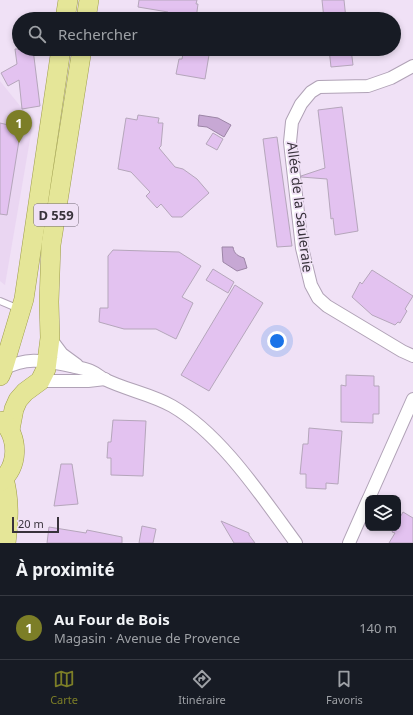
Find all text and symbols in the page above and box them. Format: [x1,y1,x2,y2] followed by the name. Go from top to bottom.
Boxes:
[12,12,401,56] search box
[26,23,48,45] icon: search
[58,24,138,44] text: Rechercher
[6,110,32,143] pin: 1
[283,141,318,273] street label: Allée de la Sauleraie
[34,204,78,226] road number: D 559
[267,331,287,351] your location
[365,495,401,531] map controls
[365,495,401,531] button: layers
[12,515,59,534] scale bar
[18,516,44,531] text: 20 m
[16,558,115,581] text: À proximité
[54,609,170,629] text: Au Four de Bois
[25,619,33,637] text: 1
[359,619,397,637] text: 140 m
[54,629,240,647] text: Magasin · Avenue de Provence
[50,668,78,707] tab: Carte
[178,668,226,707] tab: Itinéraire
[326,668,363,707] tab: Favoris

